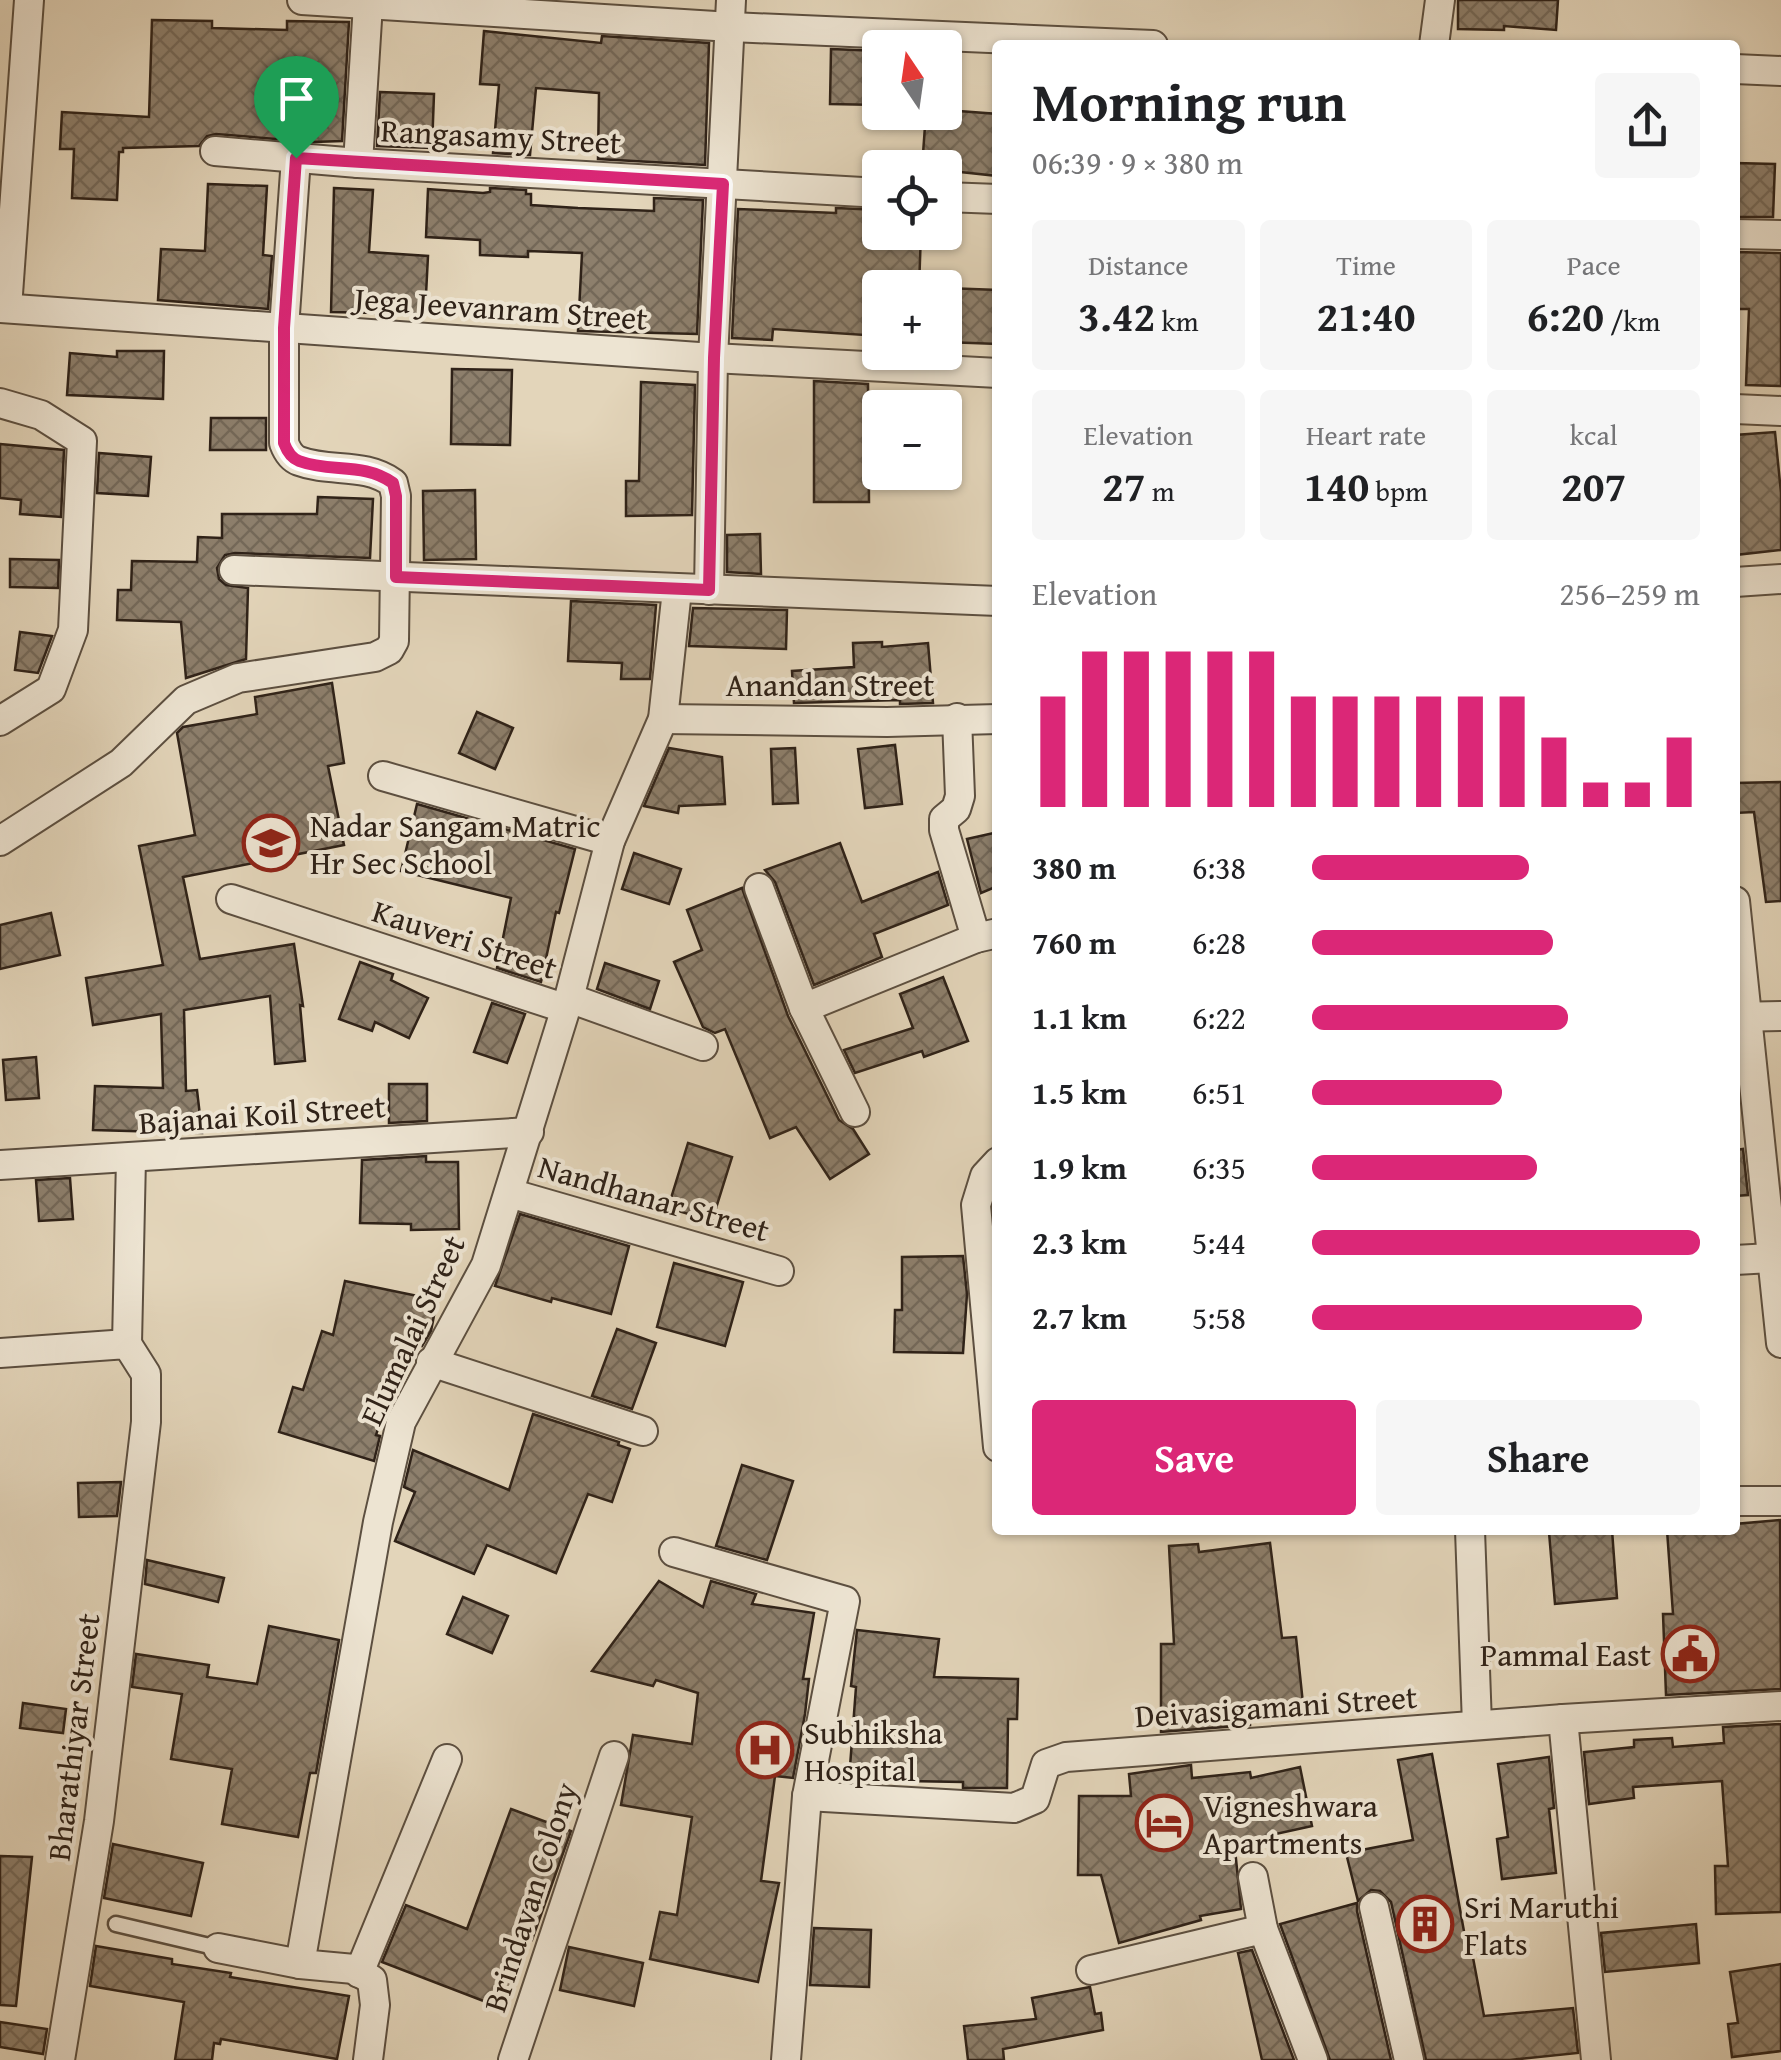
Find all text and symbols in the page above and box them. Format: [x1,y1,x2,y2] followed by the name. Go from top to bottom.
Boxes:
[862,30,962,130] north arrow
[862,30,962,490] map controls
[254,56,339,159] pin
[1032,61,1346,141] text: Morning run
[269,71,324,126] icon: arrive
[1595,73,1700,178] button: share
[380,106,622,166] street label: Rangasamy Street
[1032,139,1243,186] text: 06:39 · 9 × 380 m
[862,150,962,250] button: locate
[1088,244,1189,285] text: Distance
[1336,244,1396,285] text: Time
[1567,244,1621,285] text: Pace
[862,270,962,370] button: +
[349,274,649,342] street label: Jega Jeevanram Street
[1078,285,1155,346] text: 3.42
[1317,285,1415,346] text: 21:40
[1527,285,1604,346] text: 6:20
[1155,300,1199,341] text: km
[1604,300,1660,341] text: /km
[862,390,962,490] button: −
[1084,414,1193,455] text: Elevation
[1306,414,1426,455] text: Heart rate
[1570,414,1618,455] text: kcal
[1102,455,1146,516] text: 27
[1304,455,1369,516] text: 140
[1561,455,1626,516] text: 207
[1146,470,1175,511] text: m
[1369,470,1428,511] text: bpm
[1032,570,1157,617] text: Elevation
[1559,570,1700,617] text: 256–259 m
[726,661,934,708] street label: Anandan Street
[310,802,600,886] place label: Nadar Sangam Matric Hr Sec School
[241,813,301,873] school or university icon: Nadar Sangam Matric Hr Sec School
[1032,844,1116,891] text: 380 m
[1192,844,1246,891] text: 6:38
[367,887,563,991] street label: Kauveri Street
[1032,919,1116,966] text: 760 m
[1192,919,1246,966] text: 6:28
[1032,994,1127,1041] text: 1.1 km
[1192,994,1246,1041] text: 6:22
[1032,1069,1127,1116] text: 1.5 km
[1192,1069,1246,1116] text: 6:51
[137,1082,387,1146] street label: Bajanai Koil Street
[533,1143,775,1253] street label: Nandhanar Street
[1032,1144,1127,1191] text: 1.9 km
[1192,1144,1246,1191] text: 6:35
[1032,1219,1127,1266] text: 2.3 km
[1192,1219,1246,1266] text: 5:44
[347,1227,477,1433] street label: Elumalai Street
[1032,1294,1127,1341] text: 2.7 km
[1192,1294,1246,1341] text: 5:58
[1032,1400,1356,1515] button: Save
[1376,1400,1700,1515] button: Share
[34,1610,112,1864] street label: Bharathiyar Street
[1660,1624,1720,1684] public building icon: Pammal East
[1480,1631,1651,1678] place label: Pammal East
[1133,1673,1419,1739] street label: Deivasigamani Street
[804,1709,943,1793] place label: Subhiksha Hospital
[735,1720,795,1780] hospital icon: Subhiksha Hospital
[471,1776,589,2018] street label: Brindavan Colony
[1203,1782,1378,1866] place label: Vigneshwara Apartments
[1134,1793,1194,1853] hotel icon: Vigneshwara Apartments
[1464,1883,1619,1967] place label: Sri Maruthi Flats
[1395,1894,1455,1954] building icon: Sri Maruthi Flats

